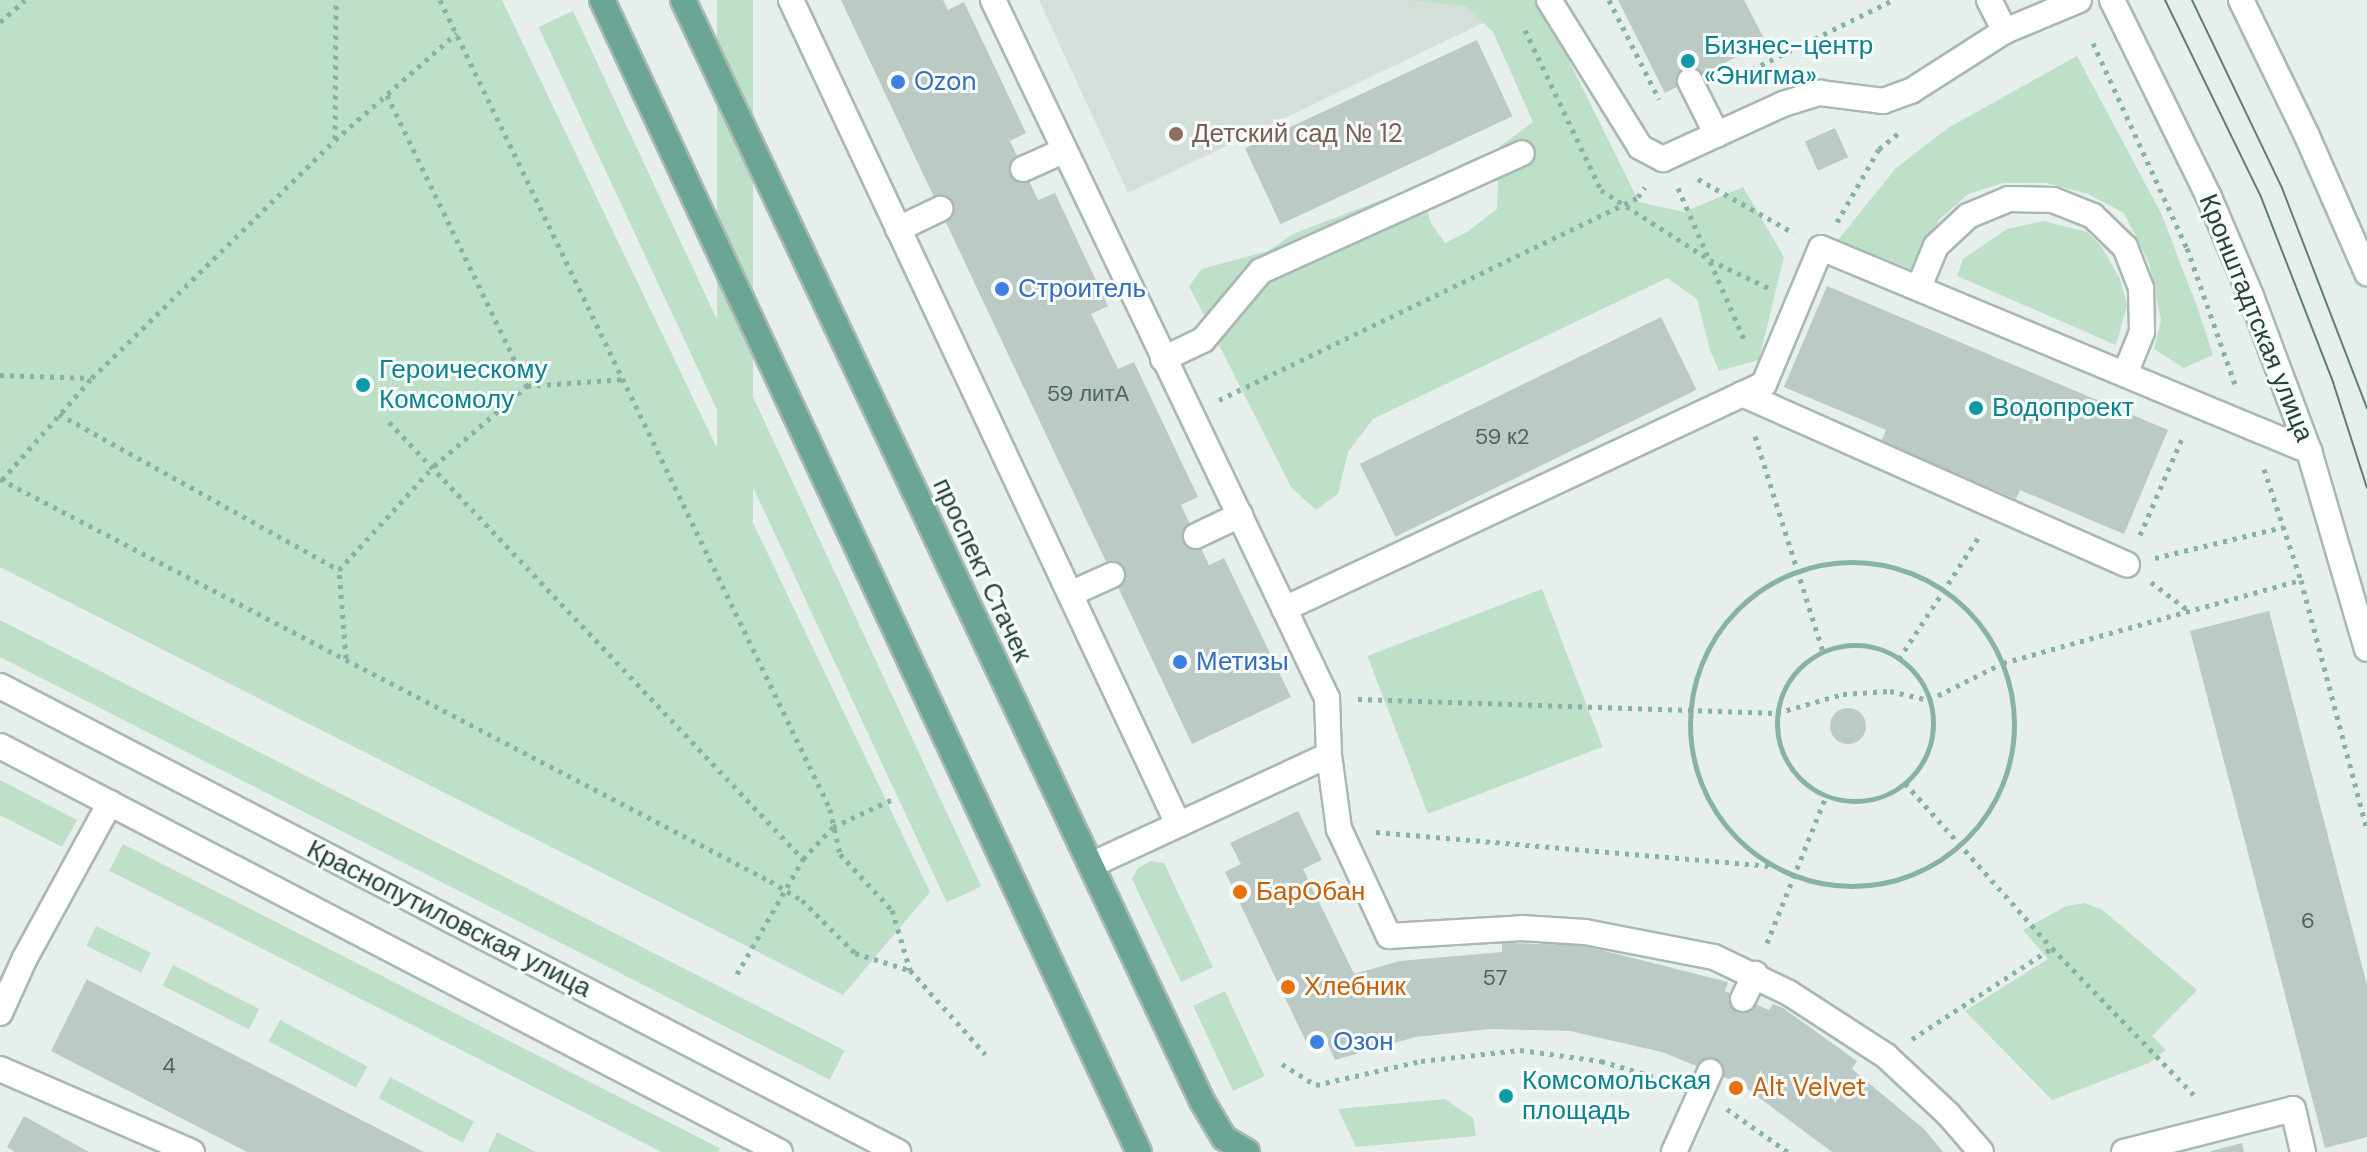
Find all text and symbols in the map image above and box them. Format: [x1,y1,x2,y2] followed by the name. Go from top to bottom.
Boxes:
[1704,30,1873,92] place label: Бизнес-центр «Энигма»
[1679,52,1697,70] marker: Бизнес-центр «Энигма»
[914,66,976,98] place label: Ozon
[889,73,907,91] marker: Ozon
[1192,118,1403,150] place label: Детский сад № 12
[1167,125,1185,143] marker: Детский сад № 12
[2192,190,2320,446] street label: Кронштадтская улица
[1018,273,1146,305] place label: Строитель
[993,280,1011,298] marker: Строитель
[379,354,548,416] place label: Героическому Комсомолу
[354,376,372,394] marker: Героическому Комсомолу
[1047,381,1129,407] house number: 59 литА
[1992,392,2134,424] place label: Водопроект
[1967,399,1985,417] marker: Водопроект
[1475,424,1529,450] house number: 59 к2
[926,473,1038,667] street label: проспект Стачек
[1196,646,1289,678] place label: Метизы
[1171,653,1189,671] marker: Метизы
[302,834,596,1004] street label: Краснопутиловская улица
[1256,876,1365,908] place label: БарОбан
[1231,883,1249,901] marker: БарОбан
[2301,908,2315,934] house number: 6
[1483,965,1507,991] house number: 57
[1304,971,1406,1003] place label: Хлебник
[1279,978,1297,996] marker: Хлебник
[1333,1026,1394,1058] place label: Озон
[1308,1033,1326,1051] marker: Озон
[162,1053,176,1079] house number: 4
[1522,1065,1711,1126] place label: Комсомольская площадь
[1752,1072,1866,1104] place label: Alt Velvet
[1727,1079,1745,1097] marker: Alt Velvet
[1497,1087,1515,1105] marker: Комсомольская площадь

